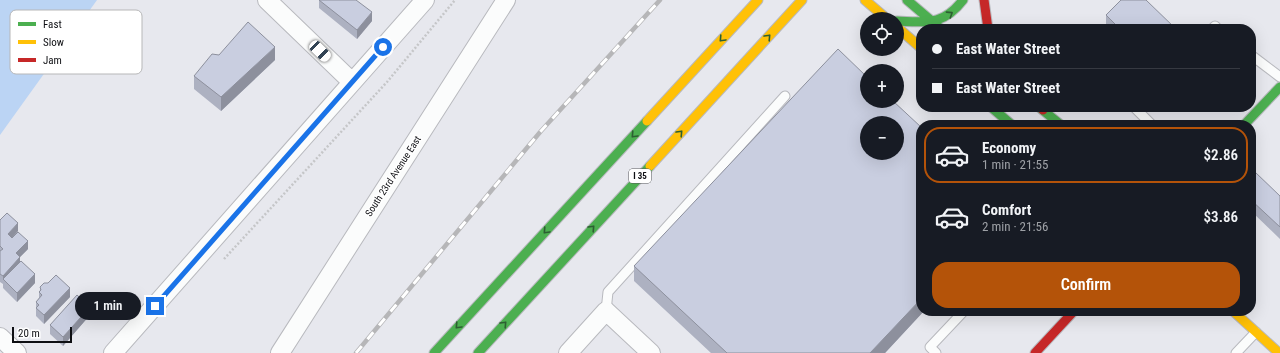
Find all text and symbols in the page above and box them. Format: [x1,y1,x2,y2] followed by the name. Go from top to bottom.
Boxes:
[10,10,142,74] legend
[946,11,953,19] one-way arrow
[860,12,904,160] map controls
[860,12,904,56] button: locate
[43,18,62,31] text: Fast
[719,34,727,42] one-way arrow
[763,34,771,42] one-way arrow
[43,36,64,49] text: Slow
[307,38,333,64] car
[374,38,392,56] route start
[956,40,1060,58] text: East Water Street
[43,54,62,67] text: Jam
[860,64,904,108] button: +
[956,79,1060,97] text: East Water Street
[860,116,904,160] button: −
[631,130,639,138] one-way arrow
[675,130,683,138] one-way arrow
[363,134,423,218] street label: South 23rd Avenue East
[934,137,970,173] icon: car
[982,139,1036,157] text: Economy
[1204,146,1238,164] text: $2.86
[982,157,1048,172] text: 1 min · 21:55
[629,169,651,183] road number: I 35
[934,199,970,235] icon: car
[982,201,1031,219] text: Comfort
[1204,208,1238,226] text: $3.86
[982,219,1048,234] text: 2 min · 21:56
[544,226,551,233] one-way arrow
[588,226,595,233] one-way arrow
[932,262,1240,308] button: Confirm
[75,292,141,320] callout: 1 min
[146,297,164,315] route end
[94,298,122,313] text: 1 min
[500,321,507,329] one-way arrow
[456,322,463,329] one-way arrow
[12,325,72,344] scale bar
[18,327,40,340] text: 20 m

